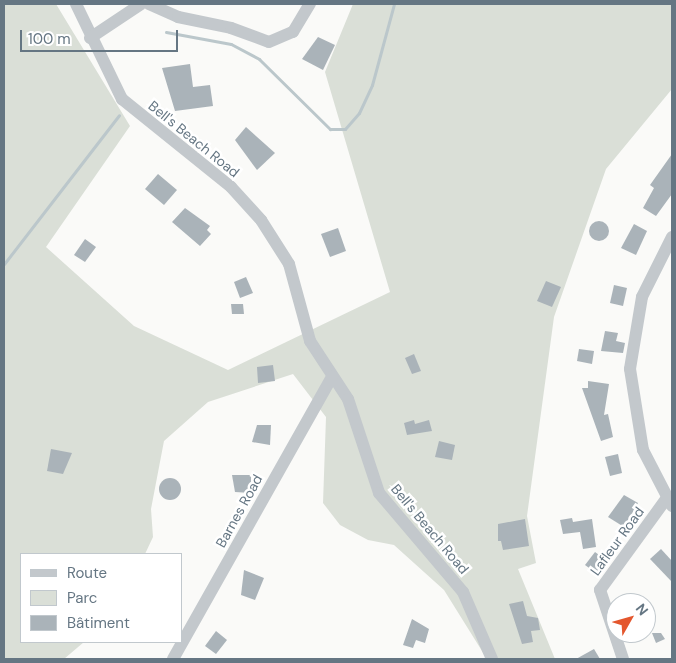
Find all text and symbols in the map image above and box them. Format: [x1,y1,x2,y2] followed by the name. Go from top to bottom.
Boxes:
[22,20,180,52] scale bar
[28,29,71,49] text: 100 m
[145,97,243,181] street label: Bell's Beach Road
[212,472,266,550] street label: Barnes Road
[388,481,472,577] street label: Bell's Beach Road
[587,504,647,578] street label: Lafleur Road
[20,553,182,643] legend
[67,563,107,583] text: Route
[67,588,97,608] text: Parc
[606,593,656,643] north arrow
[632,600,652,619] text: N
[67,613,130,633] text: Bâtiment

